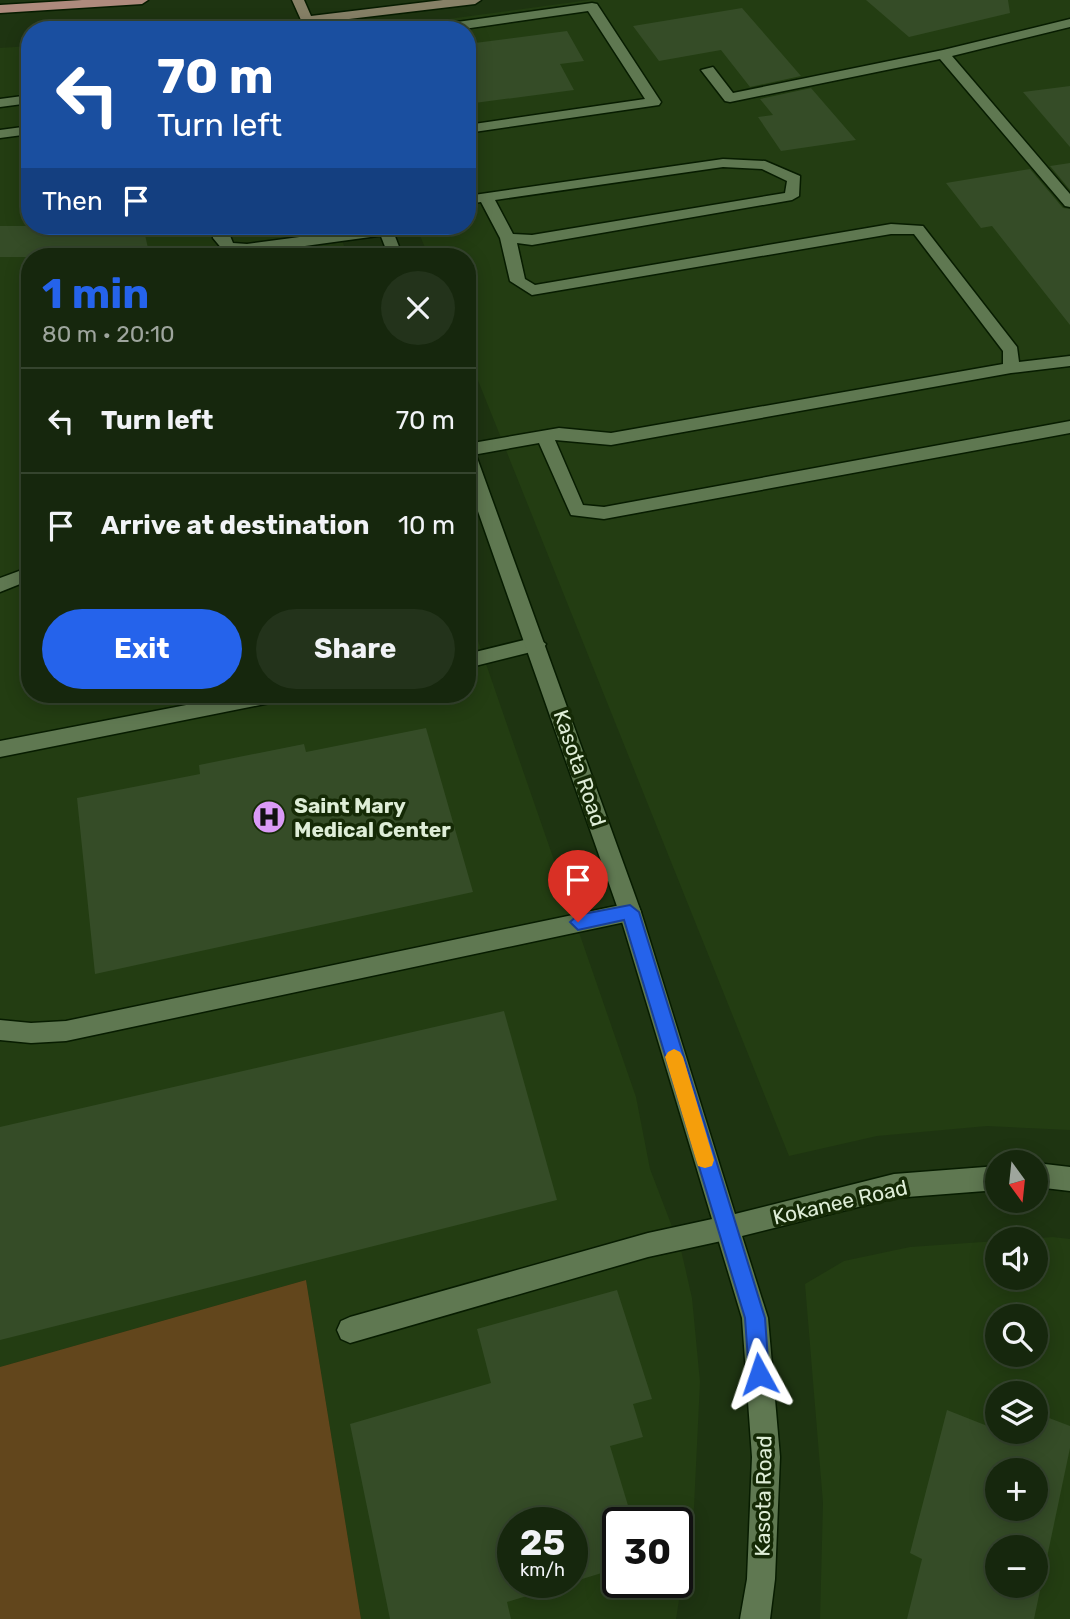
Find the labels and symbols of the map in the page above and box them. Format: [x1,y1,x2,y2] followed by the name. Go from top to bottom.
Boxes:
[548,707,612,829] street label: Kasota Road
[294,793,451,842] place label: Saint Mary Medical Center
[250,798,288,836] hospital icon: Saint Mary Medical Center
[548,850,608,922] pin
[985,1150,1048,1213] north arrow
[770,1174,910,1230] street label: Kokanee Road
[722,1337,796,1411] position arrow
[749,1435,777,1557] street label: Kasota Road
[602,1507,693,1598] speed limit sign: 30

